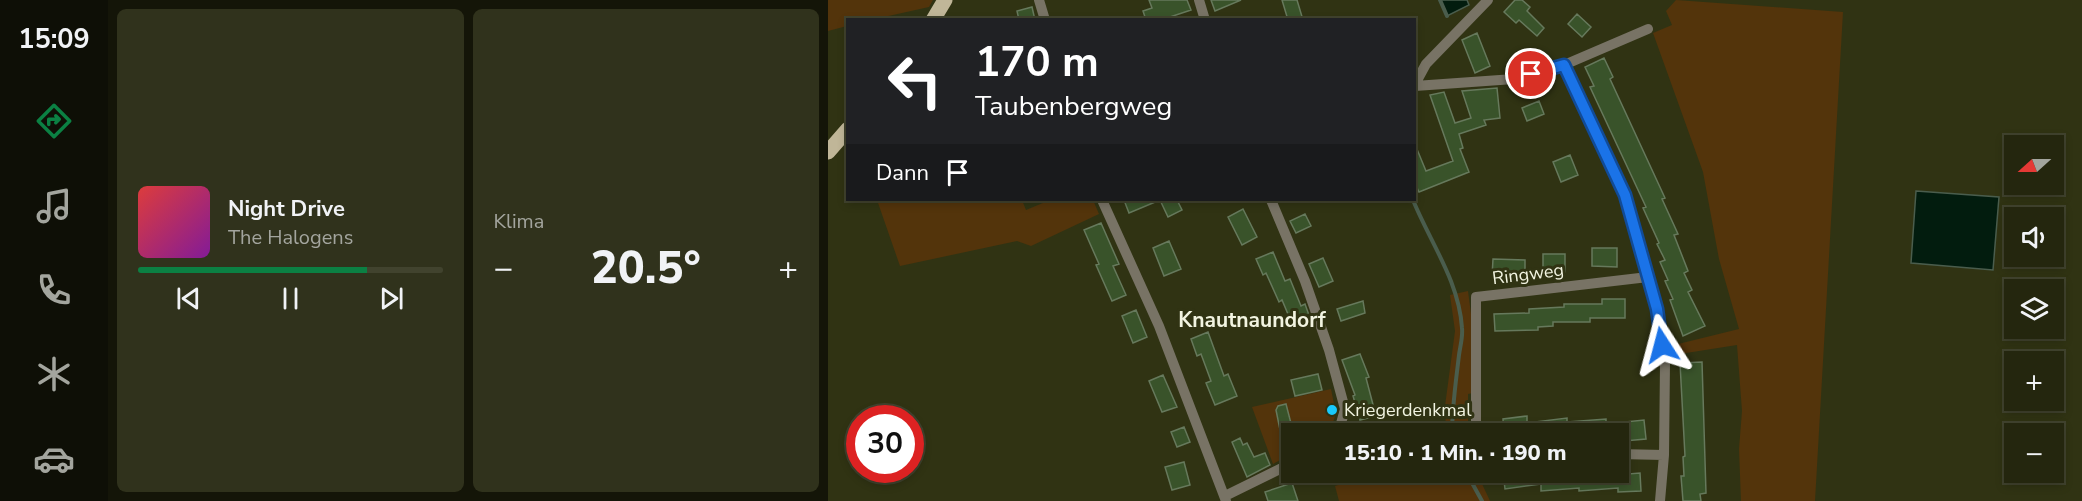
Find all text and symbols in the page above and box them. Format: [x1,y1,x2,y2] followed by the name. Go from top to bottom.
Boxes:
[18,21,90,58] text: 15:09
[975,34,1099,91] text: 170 m
[876,42,954,120] icon: left
[1505,48,1556,99] pin
[1514,57,1547,90] icon: arrive
[975,88,1172,125] text: Taubenbergweg
[33,100,75,142] icon: directions
[2004,135,2064,195] north arrow
[2004,135,2064,483] map controls
[941,156,974,189] icon: arrive
[876,158,929,188] text: Dann
[33,185,75,227] icon: music
[228,194,345,224] text: Night Drive
[2004,207,2064,267] button: sound
[494,208,544,235] text: Klima
[228,224,353,251] text: The Halogens
[591,238,701,299] text: 20.5°
[494,246,513,291] text: −
[778,246,798,291] text: +
[1491,258,1565,290] street label: Ringweg
[33,269,75,311] icon: phone
[2004,279,2064,339] button: layers
[172,282,205,315] icon: previous
[274,282,307,315] icon: pause
[375,282,408,315] icon: next
[1178,306,1326,334] district label: Knautnaundorf
[1630,313,1694,377] position arrow
[2004,351,2064,411] button: +
[33,353,75,395] icon: climate
[1344,398,1472,422] place label: Kriegerdenkmal
[1325,403,1339,417] marker: Kriegerdenkmal
[846,405,924,483] speed limit sign: 30
[2004,423,2064,483] button: −
[33,438,75,480] icon: car
[1344,438,1567,468] text: 15:10 · 1 Min. · 190 m

